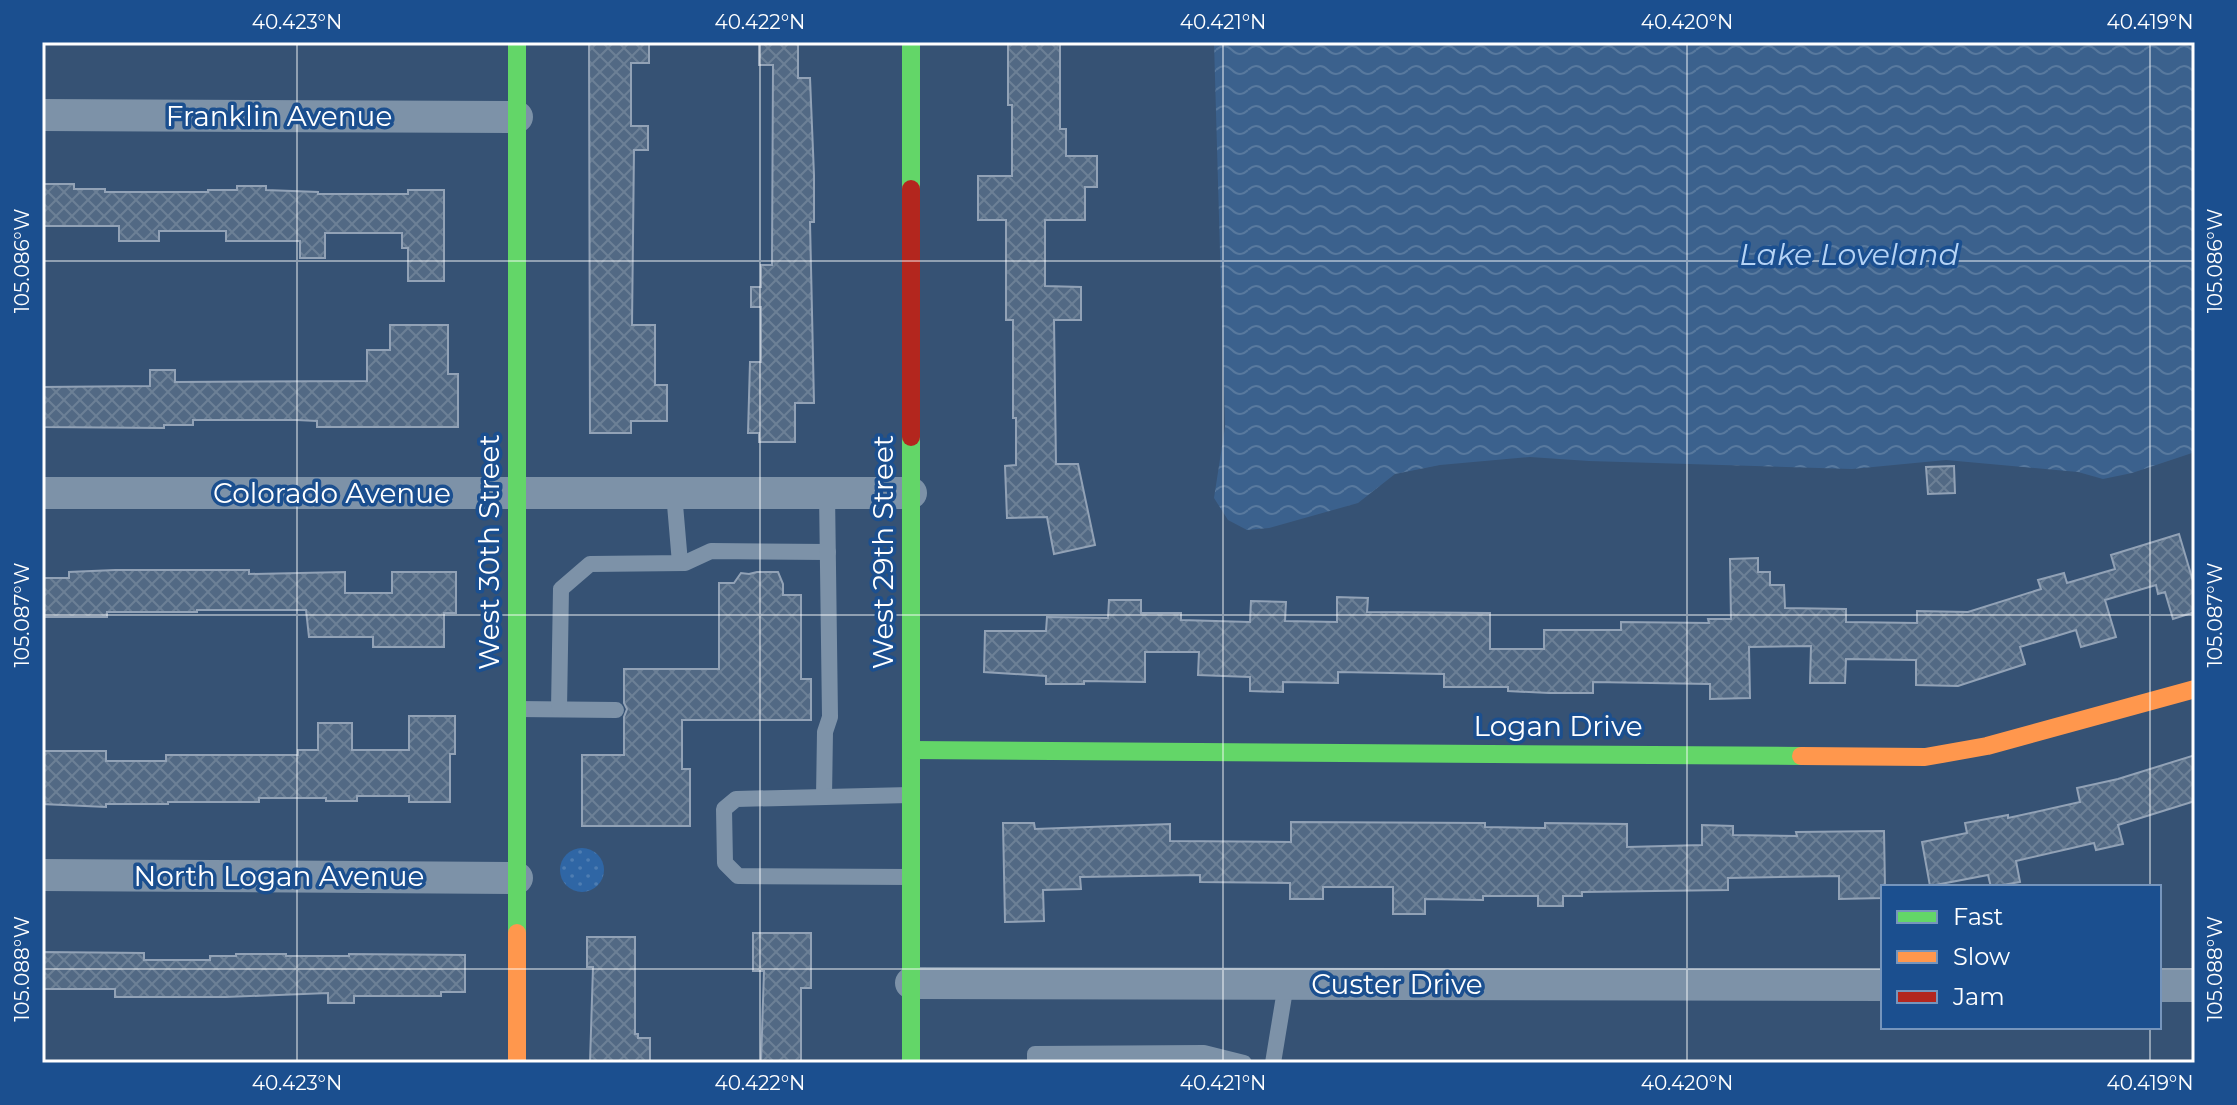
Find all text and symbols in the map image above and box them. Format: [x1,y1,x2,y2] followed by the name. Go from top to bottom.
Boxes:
[252,10,342,34] text: 40.423°N
[715,10,805,34] text: 40.422°N
[1180,10,1266,34] text: 40.421°N
[1641,10,1733,34] text: 40.420°N
[2106,10,2194,34] text: 40.419°N
[166,99,392,133] street label: Franklin Avenue
[10,209,34,313] text: 105.086°W
[2203,209,2227,313] text: 105.086°W
[1739,236,1960,273] water label: Lake Loveland
[472,434,506,670] street label: West 30th Street
[866,435,900,669] street label: West 29th Street
[213,476,451,510] street label: Colorado Avenue
[10,563,34,667] text: 105.087°W
[2203,563,2227,667] text: 105.087°W
[1473,709,1643,743] street label: Logan Drive
[133,859,425,893] street label: North Logan Avenue
[1881,885,2161,1029] legend
[1953,902,2004,931] text: Fast
[10,916,34,1022] text: 105.088°W
[2203,916,2227,1022] text: 105.088°W
[1953,942,2010,971] text: Slow
[1311,967,1483,1001] street label: Custer Drive
[1952,982,2005,1011] text: Jam
[252,1071,342,1095] text: 40.423°N
[715,1071,805,1095] text: 40.422°N
[1180,1071,1266,1095] text: 40.421°N
[1641,1071,1733,1095] text: 40.420°N
[2106,1071,2194,1095] text: 40.419°N

